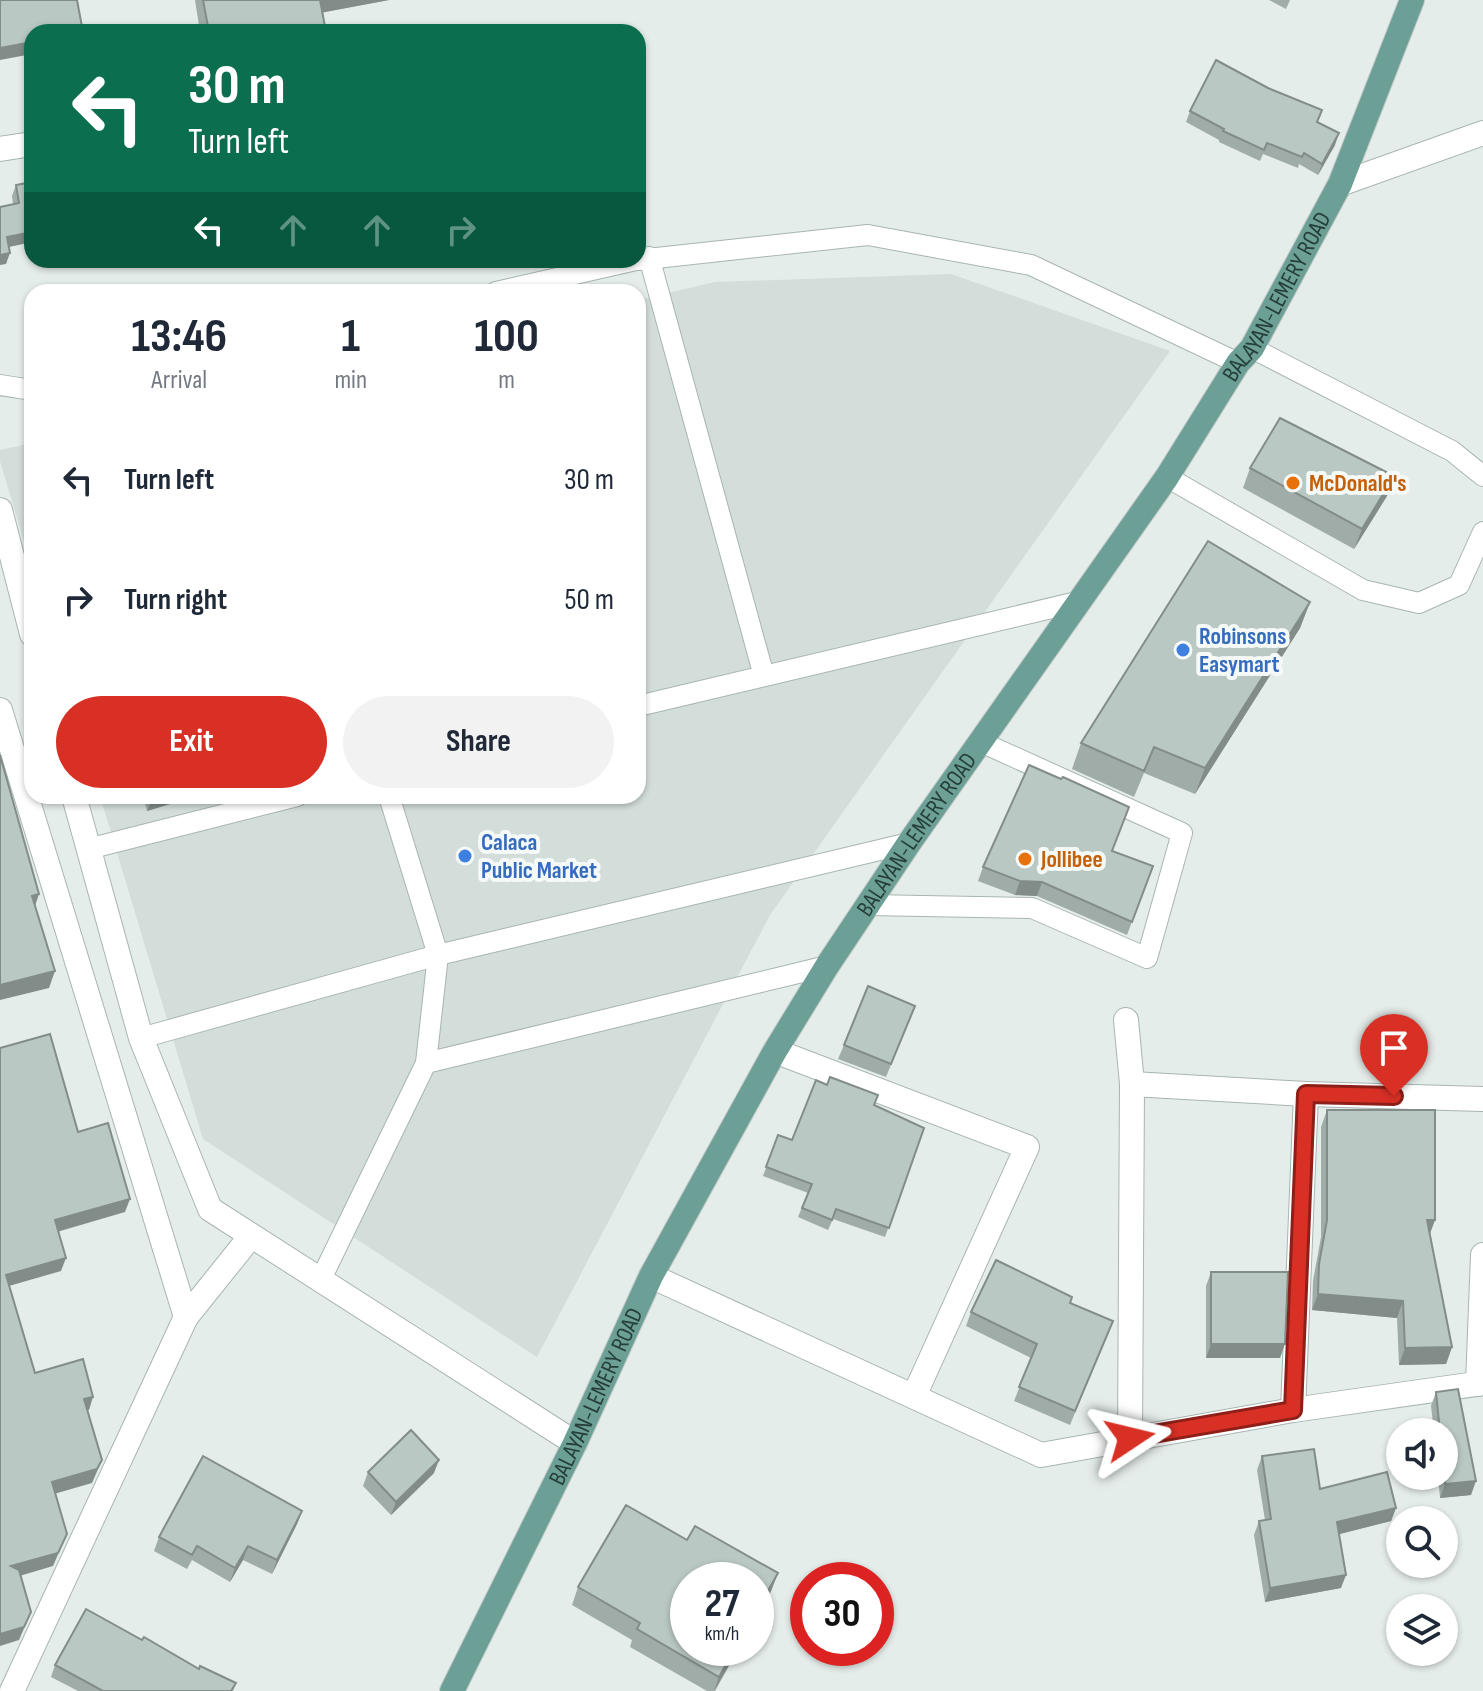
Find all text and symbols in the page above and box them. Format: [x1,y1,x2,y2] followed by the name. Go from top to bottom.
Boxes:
[188,53,286,120] text: 30 m
[56,56,160,160] icon: left
[188,121,289,164] text: Turn left
[1216,207,1337,387] street label: BALAYAN-LEMERY ROAD
[187,208,231,252] icon: left
[271,208,315,252] icon: ahead
[355,208,399,252] icon: ahead
[439,208,483,252] icon: right
[131,308,227,365] text: 13:46
[341,308,360,365] text: 1
[474,308,539,365] text: 100
[151,365,207,396] text: Arrival
[334,365,367,396] text: min
[498,365,515,396] text: m
[56,458,100,502] icon: left
[124,462,214,498] text: Turn left
[564,462,614,498] text: 30 m
[1309,469,1407,498] place label: McDonald's
[1284,474,1302,492] marker: McDonald's
[56,578,100,622] icon: right
[124,582,227,618] text: Turn right
[565,582,614,618] text: 50 m
[1199,622,1287,679] place label: Robinsons Easymart
[1174,641,1192,659] marker: Robinsons Easymart
[56,696,327,788] button: Exit
[343,696,614,788] button: Share
[850,747,983,922] street label: BALAYAN-LEMERY ROAD
[481,828,597,885] place label: Calaca Public Market
[1040,845,1103,874] place label: Jollibee
[456,847,474,865] marker: Calaca Public Market
[1016,850,1034,868] marker: Jollibee
[1360,1014,1428,1096] pin
[1372,1026,1416,1070] icon: arrive
[543,1303,650,1490] street label: BALAYAN-LEMERY ROAD
[1088,1396,1172,1480] position arrow
[1386,1418,1458,1666] map controls
[1386,1418,1458,1490] button: sound
[1386,1506,1458,1578] button: search
[790,1562,894,1666] speed limit sign: 30
[705,1580,739,1628] text: 27
[1386,1594,1458,1666] button: layers
[705,1622,739,1646] text: km/h

